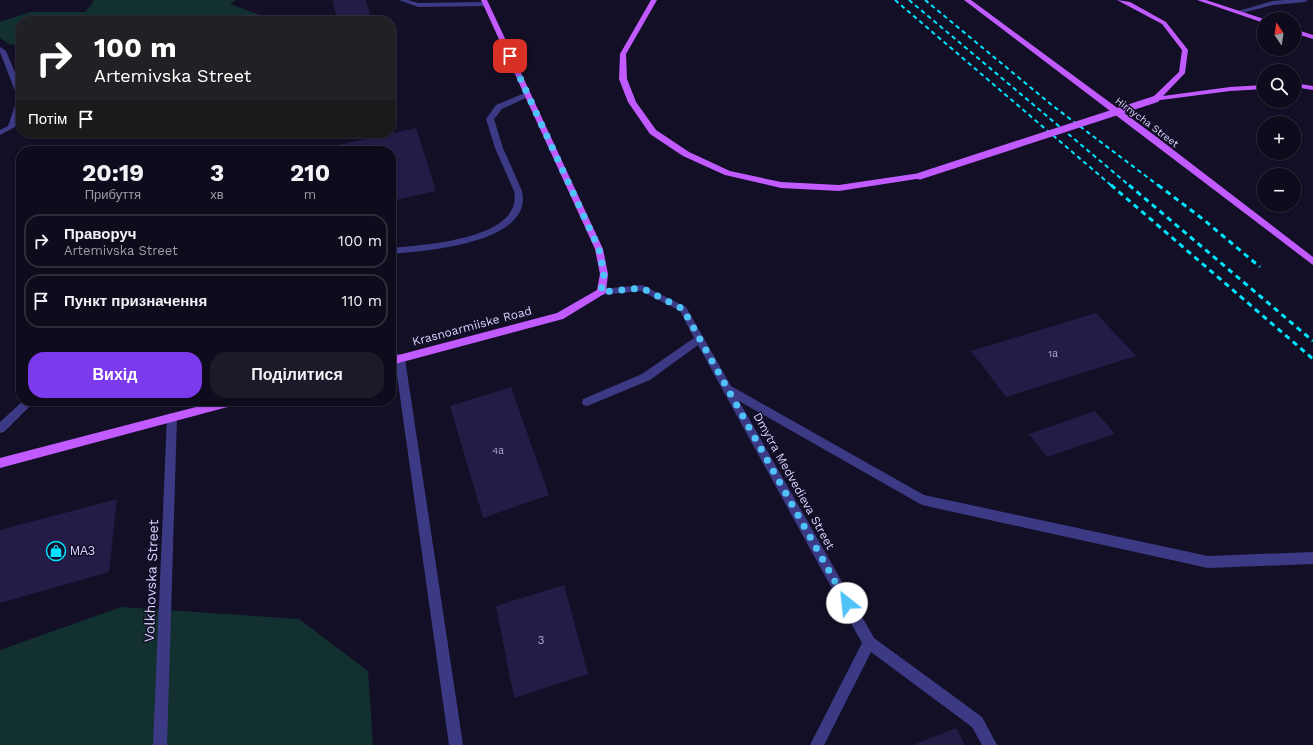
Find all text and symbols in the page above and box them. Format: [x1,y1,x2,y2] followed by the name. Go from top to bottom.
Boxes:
[1257,12,1301,56] north arrow
[1257,12,1301,212] map controls
[94,31,177,64] text: 100 m
[28,32,80,84] icon: right
[493,39,527,73] pin
[499,45,521,67] icon: arrive
[1257,64,1301,108] button: search
[94,65,251,86] text: Artemivska Street
[1113,95,1181,150] street label: Hirnycha Street
[75,108,97,130] icon: arrive
[28,110,67,128] text: Потім
[1257,116,1301,160] button: +
[82,159,144,187] text: 20:19
[210,159,224,187] text: 3
[290,159,330,187] text: 210
[1257,168,1301,212] button: −
[85,187,141,202] text: Прибуття
[210,187,224,202] text: хв
[304,187,316,202] text: m
[64,225,137,243] text: Праворуч
[30,230,52,252] icon: right
[338,232,382,250] text: 100 m
[64,243,178,258] text: Artemivska Street
[30,290,52,312] icon: arrive
[64,292,207,310] text: Пункт призначення
[342,292,382,310] text: 110 m
[411,303,533,349] street label: Krasnoarmiiske Road
[1048,348,1058,359] house number: 1а
[28,352,202,398] button: Вихід
[210,352,384,398] button: Поділитися
[750,410,838,552] street label: Dmytra Medvedieva Street
[492,445,504,456] house number: 4а
[141,519,161,643] street label: Volkhovska Street
[45,540,67,562] shop icon: МАЗ
[70,544,95,558] place label: МАЗ
[826,582,868,624] position arrow
[538,633,545,647] house number: 3

